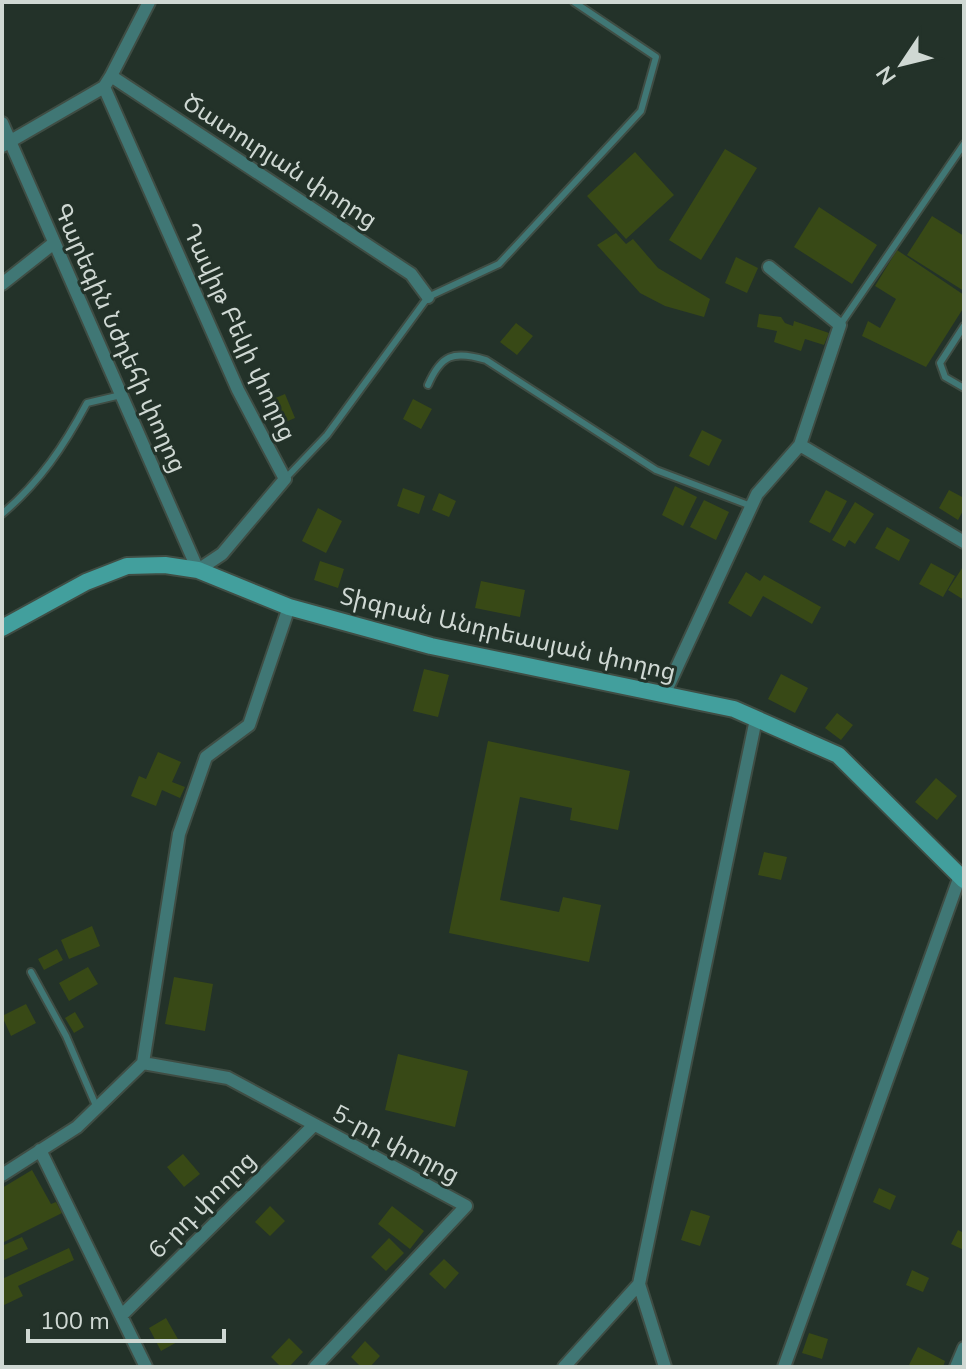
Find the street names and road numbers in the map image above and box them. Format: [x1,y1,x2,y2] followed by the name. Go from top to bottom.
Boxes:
[177,86,383,236] street label: Ծատուրյան փողոց
[46,198,194,478] street label: Գարեգին Նժդեհի փողոց
[174,218,304,446] street label: Դավիթ Բեկի փողոց
[337,580,679,688] street label: Տիգրան Անդրեասյան փողոց
[327,1097,465,1191] street label: 5-րդ փողոց
[141,1144,263,1266] street label: 6-րդ փողոց

